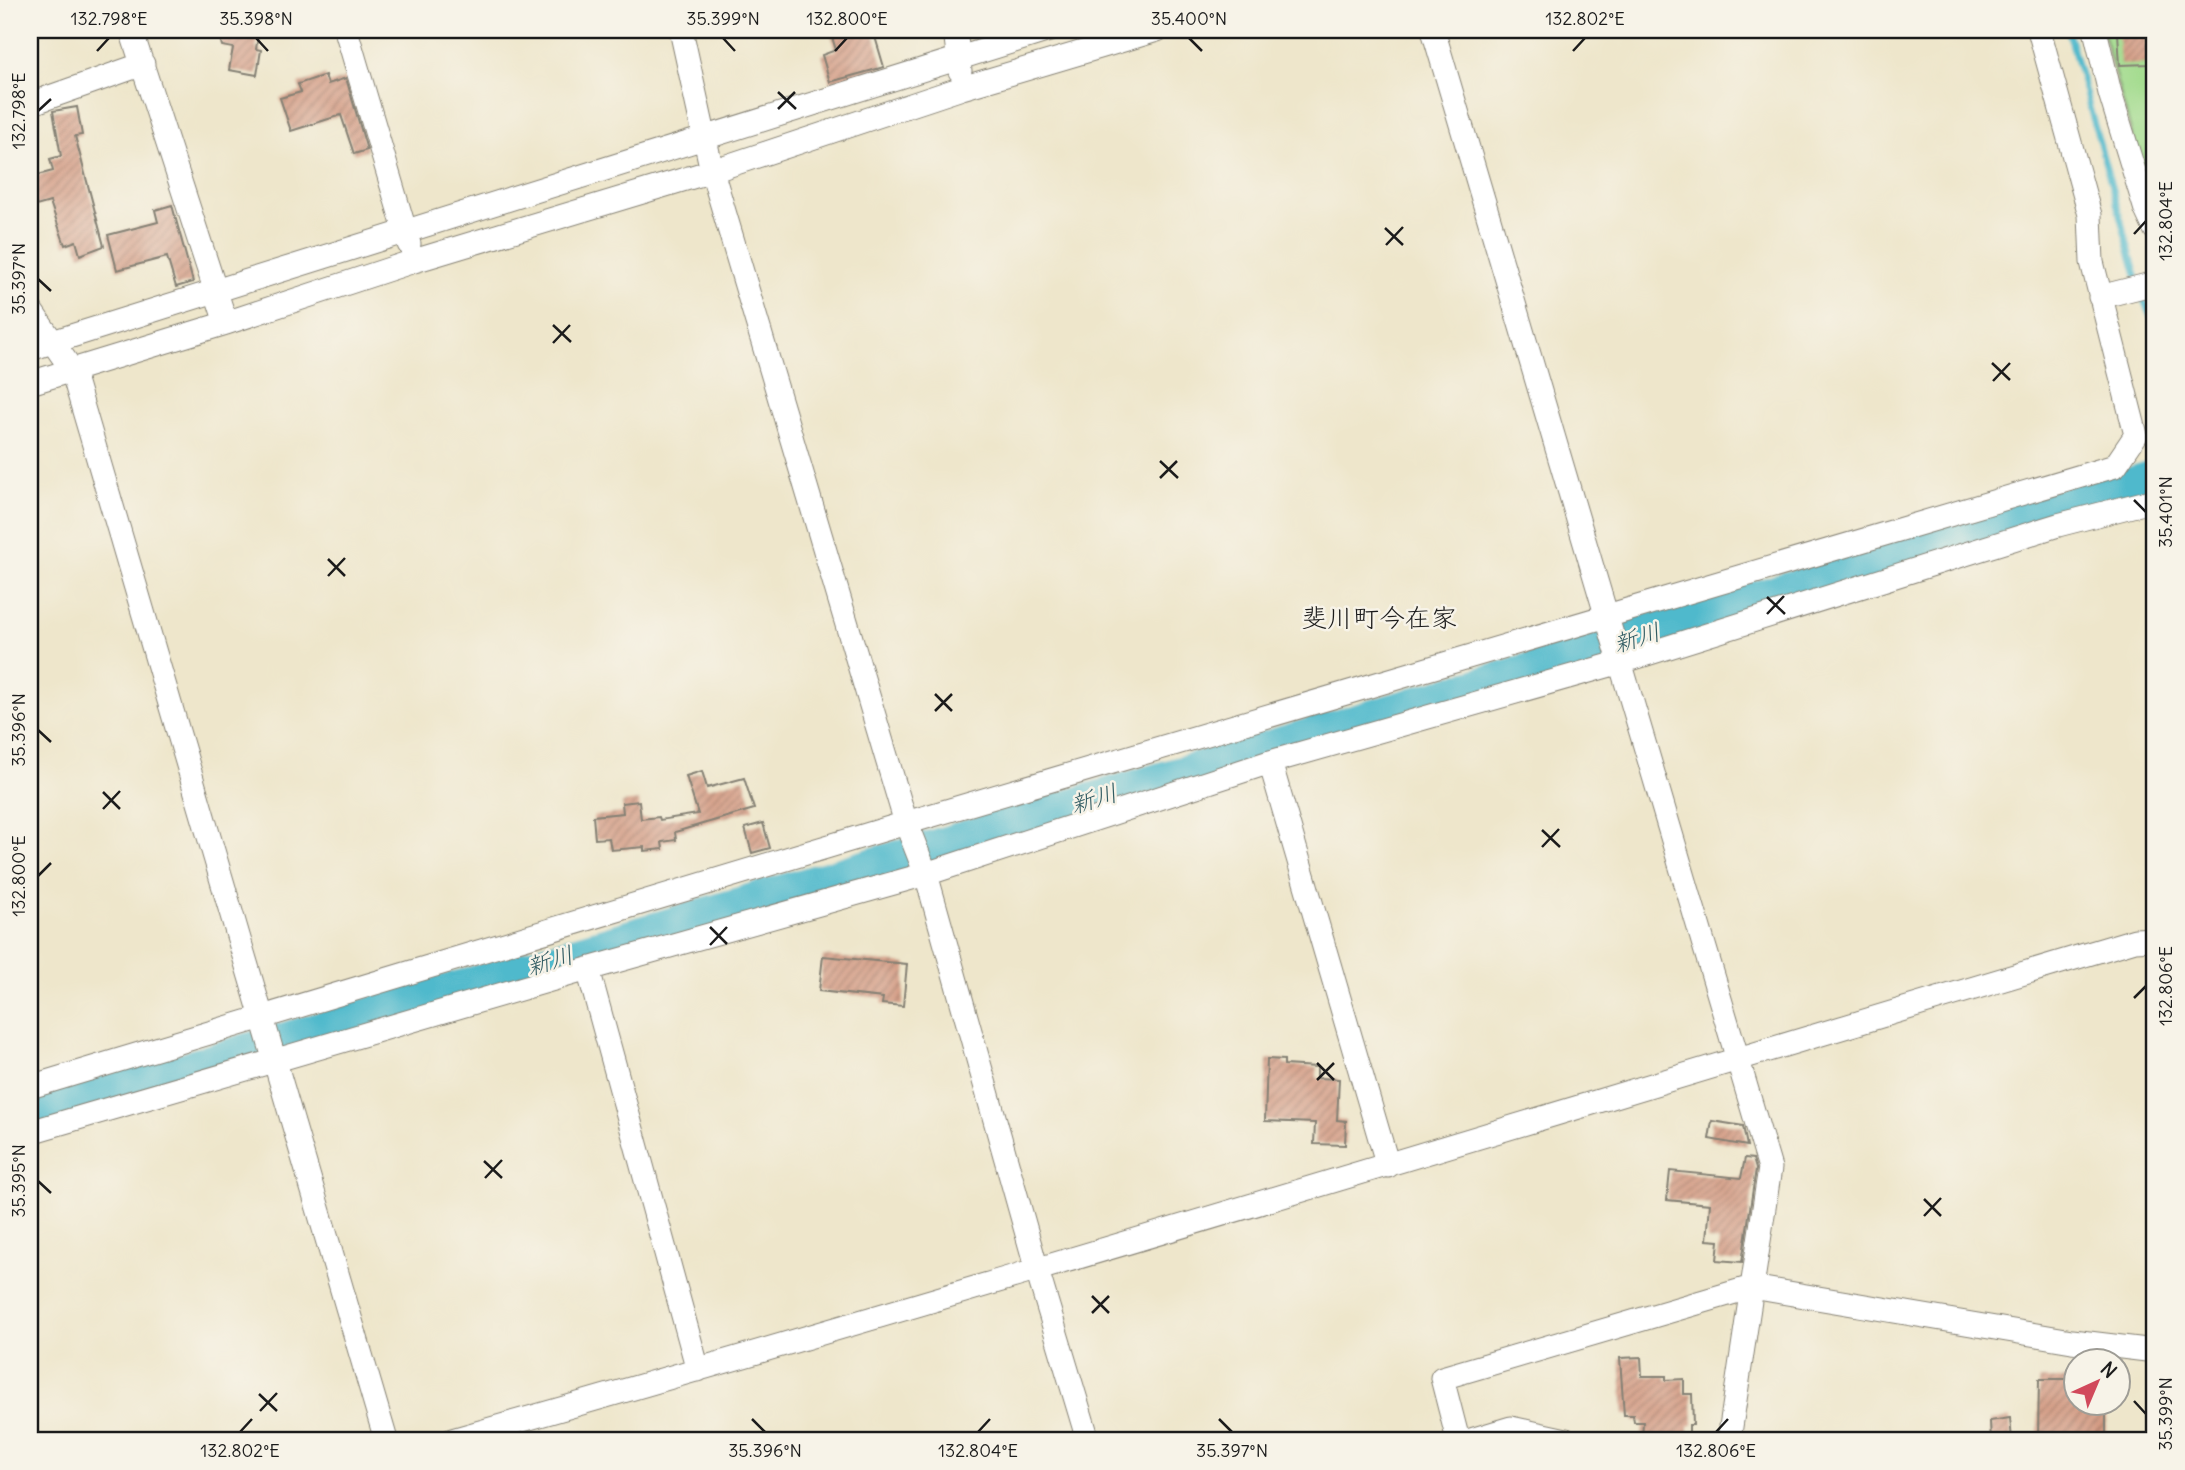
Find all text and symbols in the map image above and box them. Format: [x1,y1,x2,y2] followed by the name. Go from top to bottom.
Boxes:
[70,7,148,30] text: 132.798°E
[219,7,293,30] text: 35.398°N
[686,7,760,30] text: 35.399°N
[806,7,888,30] text: 132.800°E
[1151,7,1227,30] text: 35.400°N
[1545,7,1625,30] text: 132.802°E
[7,72,30,150] text: 132.798°E
[2154,181,2177,261] text: 132.804°E
[7,243,30,315] text: 35.397°N
[2154,476,2177,548] text: 35.401°N
[1301,601,1457,634] district label: 斐川町今在家
[1609,616,1664,658] water label: 新川
[7,693,30,767] text: 35.396°N
[1066,777,1121,819] water label: 新川
[7,835,30,917] text: 132.800°E
[522,939,577,981] water label: 新川
[2154,946,2177,1026] text: 132.806°E
[7,1144,30,1218] text: 35.395°N
[2062,1348,2132,1418] north arrow
[2096,1357,2122,1383] text: N
[2154,1377,2177,1451] text: 35.399°N
[200,1439,280,1462] text: 132.802°E
[728,1439,802,1462] text: 35.396°N
[938,1439,1018,1462] text: 132.804°E
[1196,1439,1268,1462] text: 35.397°N
[1676,1439,1756,1462] text: 132.806°E

